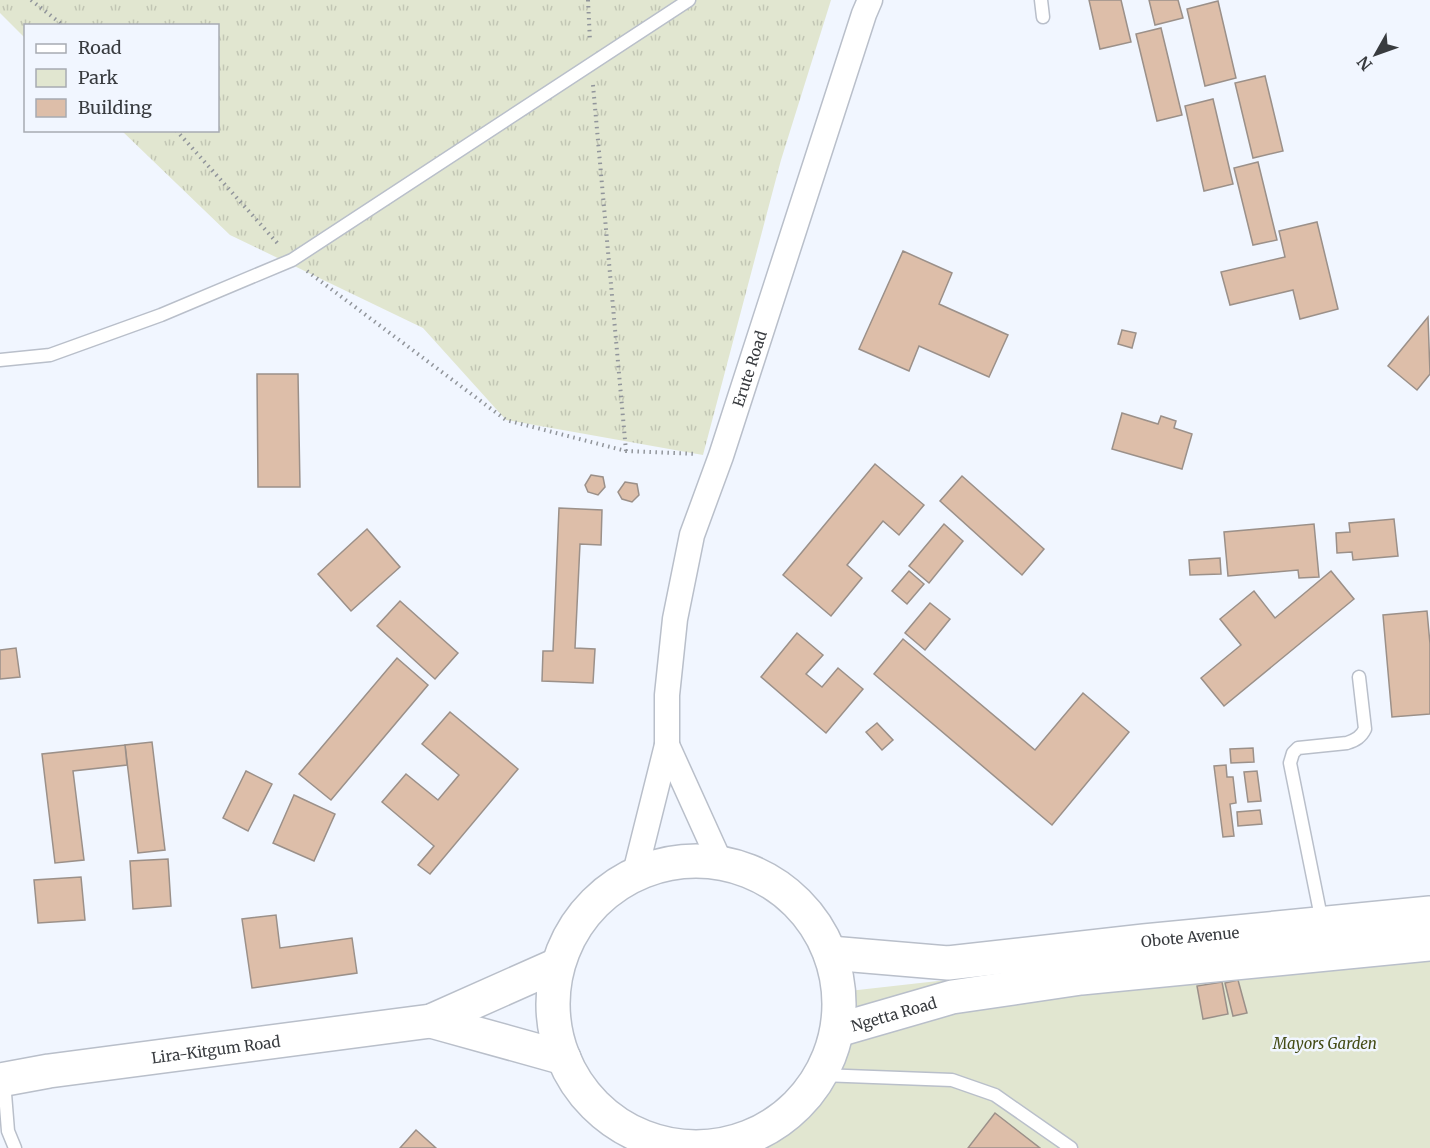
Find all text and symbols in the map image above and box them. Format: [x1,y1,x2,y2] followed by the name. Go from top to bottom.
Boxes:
[24,24,219,132] legend
[1346,24,1406,84] north arrow
[78,36,122,59] text: Road
[1353,52,1376,75] text: N
[78,66,119,89] text: Park
[78,96,152,119] text: Building
[728,328,770,409] street label: Erute Road
[1140,922,1240,951] street label: Obote Avenue
[849,993,939,1035] street label: Ngetta Road
[150,1031,281,1067] street label: Lira-Kitgum Road
[1272,1034,1377,1053] park label: Mayors Garden

